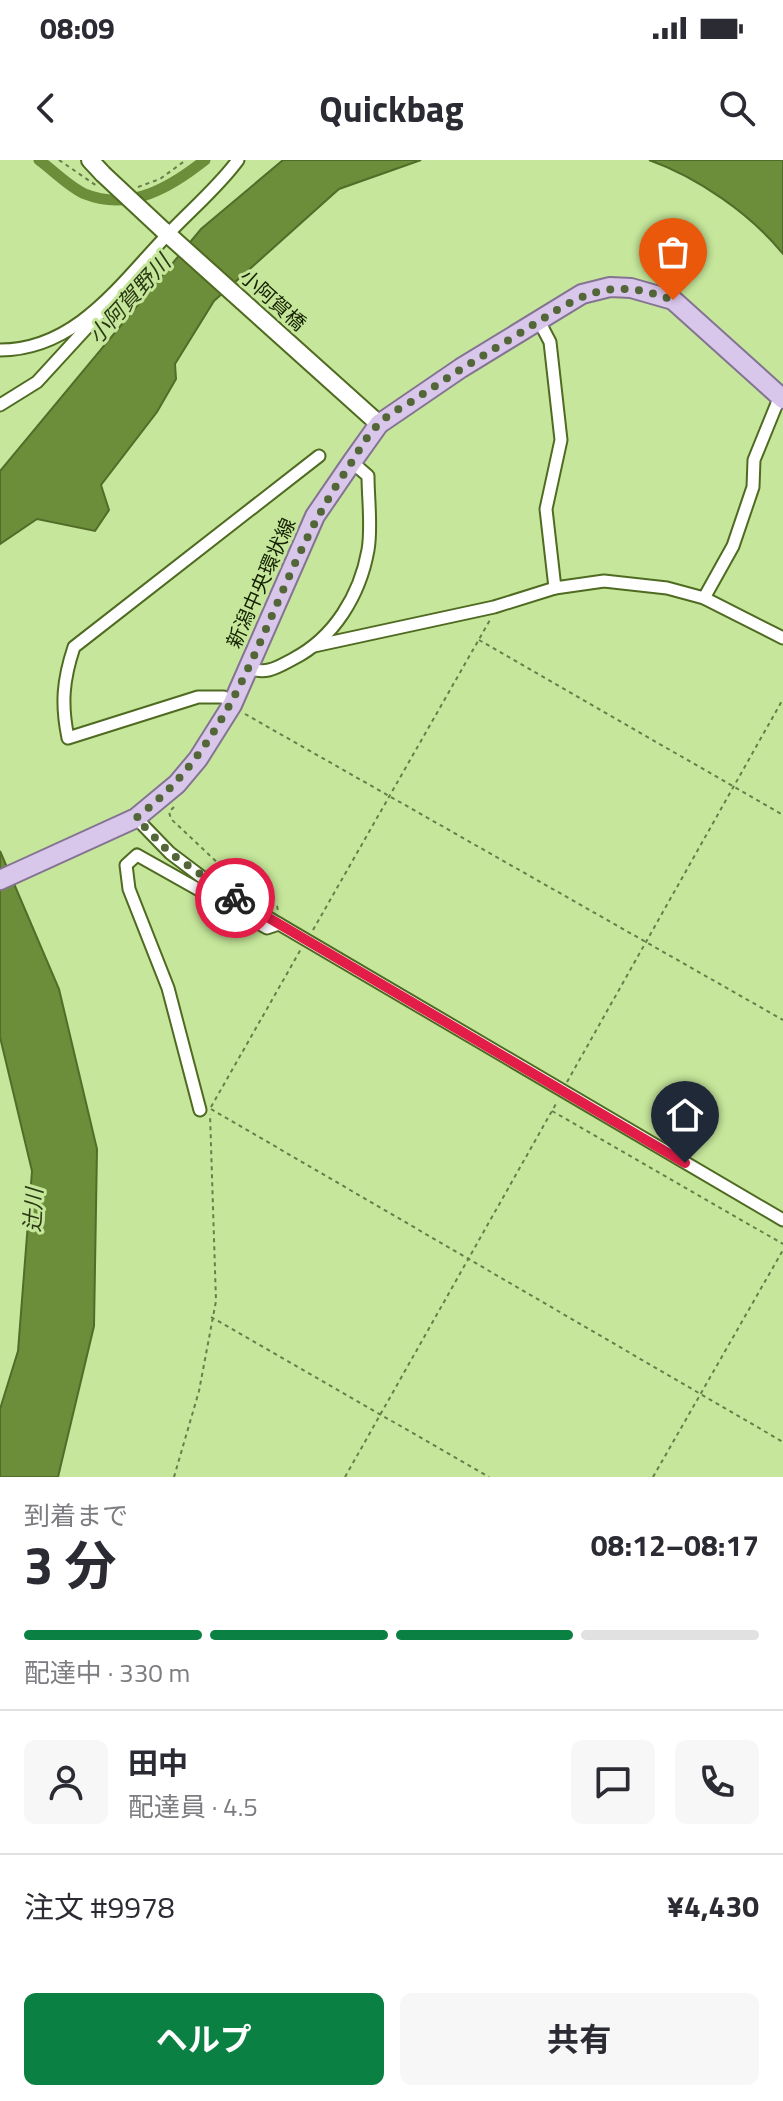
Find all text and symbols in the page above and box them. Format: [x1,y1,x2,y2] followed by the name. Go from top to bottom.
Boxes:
[40,5,115,51] text: 08:09
[319,81,464,136] text: Quickbag
[24,86,68,130] icon: back
[715,86,759,130] icon: search
[639,218,707,300] pin
[651,230,695,274] icon: bag
[80,245,180,351] water label: 小阿賀野川
[233,261,313,338] street label: 小阿賀橋
[218,513,303,653] street label: 新潟中央環状線
[195,858,275,938] courier
[213,876,257,920] icon: bike
[651,1081,719,1163] pin
[663,1093,707,1137] icon: home
[15,1185,51,1233] water label: 辻川
[24,1496,128,1535] text: 到着まで
[591,1522,759,1568] text: 08:12–08:17
[24,1525,117,1604] text: 3 分
[24,1653,190,1692] text: 配達中 · 330 m
[24,1740,108,1824] button: person
[128,1740,188,1786] text: 田中
[571,1740,655,1824] button: chat
[675,1740,759,1824] button: phone
[128,1787,258,1826] text: 配達員 · 4.5
[667,1883,759,1929] text: ¥4,430
[24,1884,175,1930] text: 注文 #9978
[24,1993,384,2085] button: ヘルプ
[400,1993,759,2085] button: 共有

